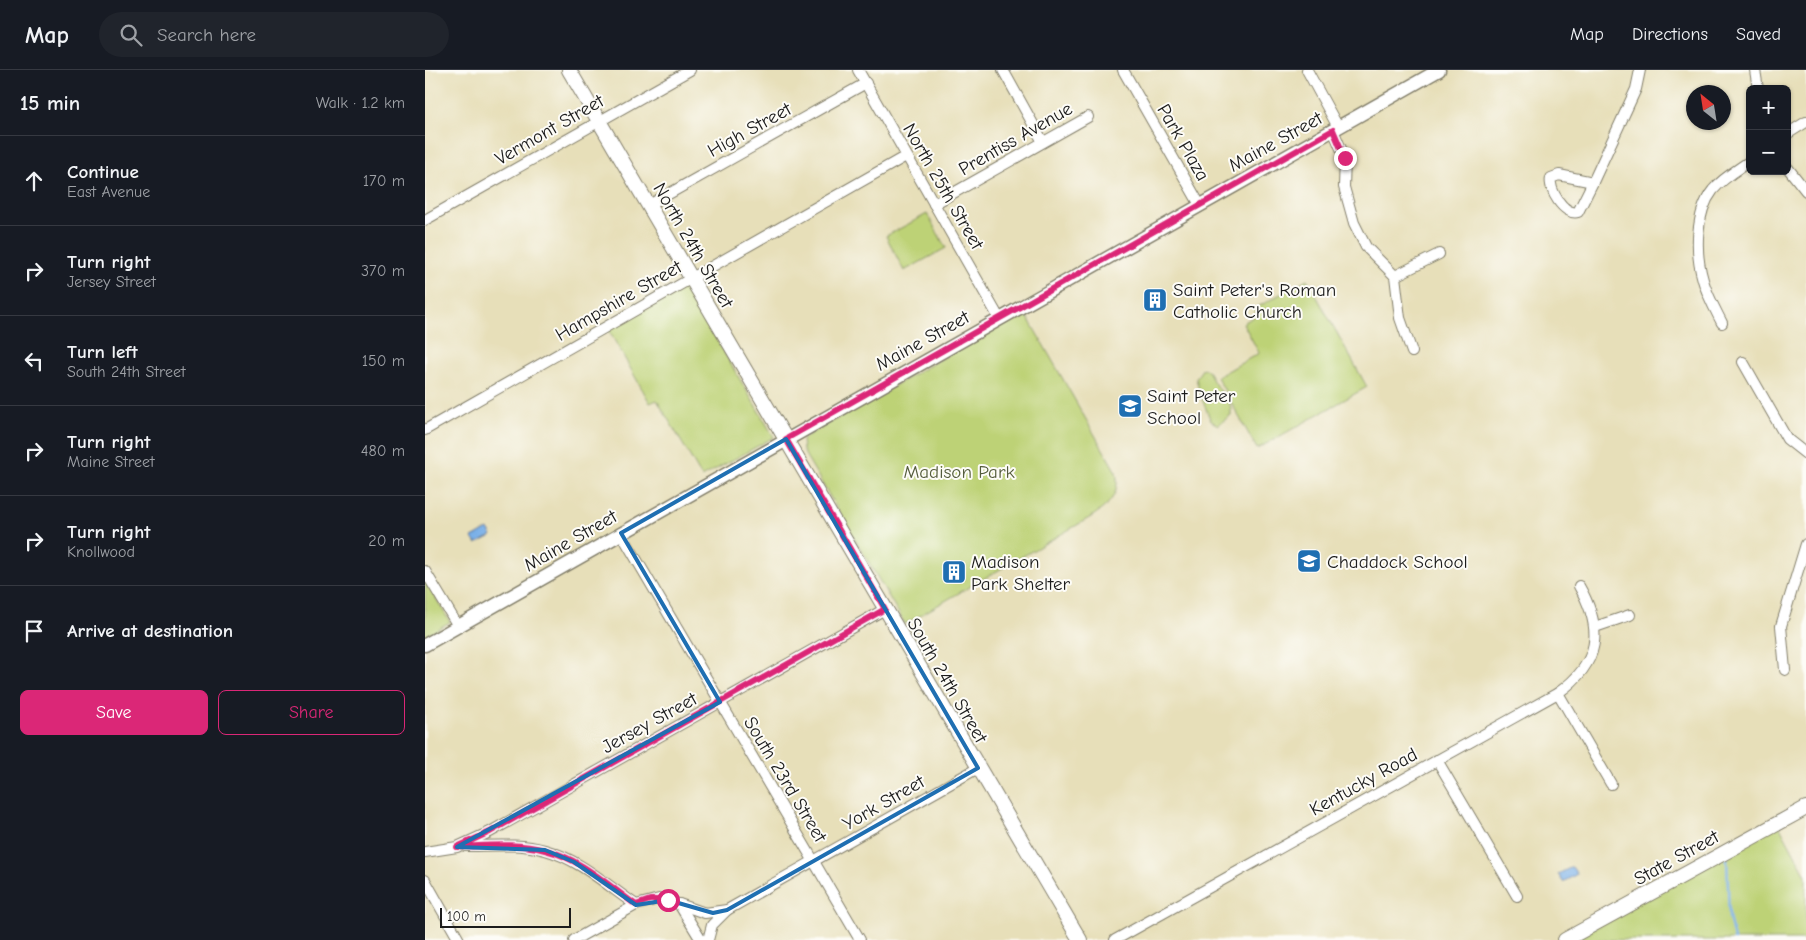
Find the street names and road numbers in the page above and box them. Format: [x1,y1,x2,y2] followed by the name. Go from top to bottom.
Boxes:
[491,90,608,170] street label: Vermont Street
[955,97,1076,180] street label: Prentiss Avenue
[704,98,796,162] street label: High Street
[1152,100,1214,185] street label: Park Plaza
[1225,107,1327,177] street label: Maine Street
[898,120,988,254] street label: North 25th Street
[648,179,738,312] street label: North 24th Street
[551,256,686,346] street label: Hampshire Street
[872,306,974,376] street label: Maine Street
[520,505,622,576] street label: Maine Street
[902,614,992,747] street label: South 24th Street
[598,687,701,758] street label: Jersey Street
[739,713,832,847] street label: South 23rd Street
[1306,743,1421,821] street label: Kentucky Road
[839,770,929,835] street label: York Street
[1630,825,1723,890] street label: State Street

